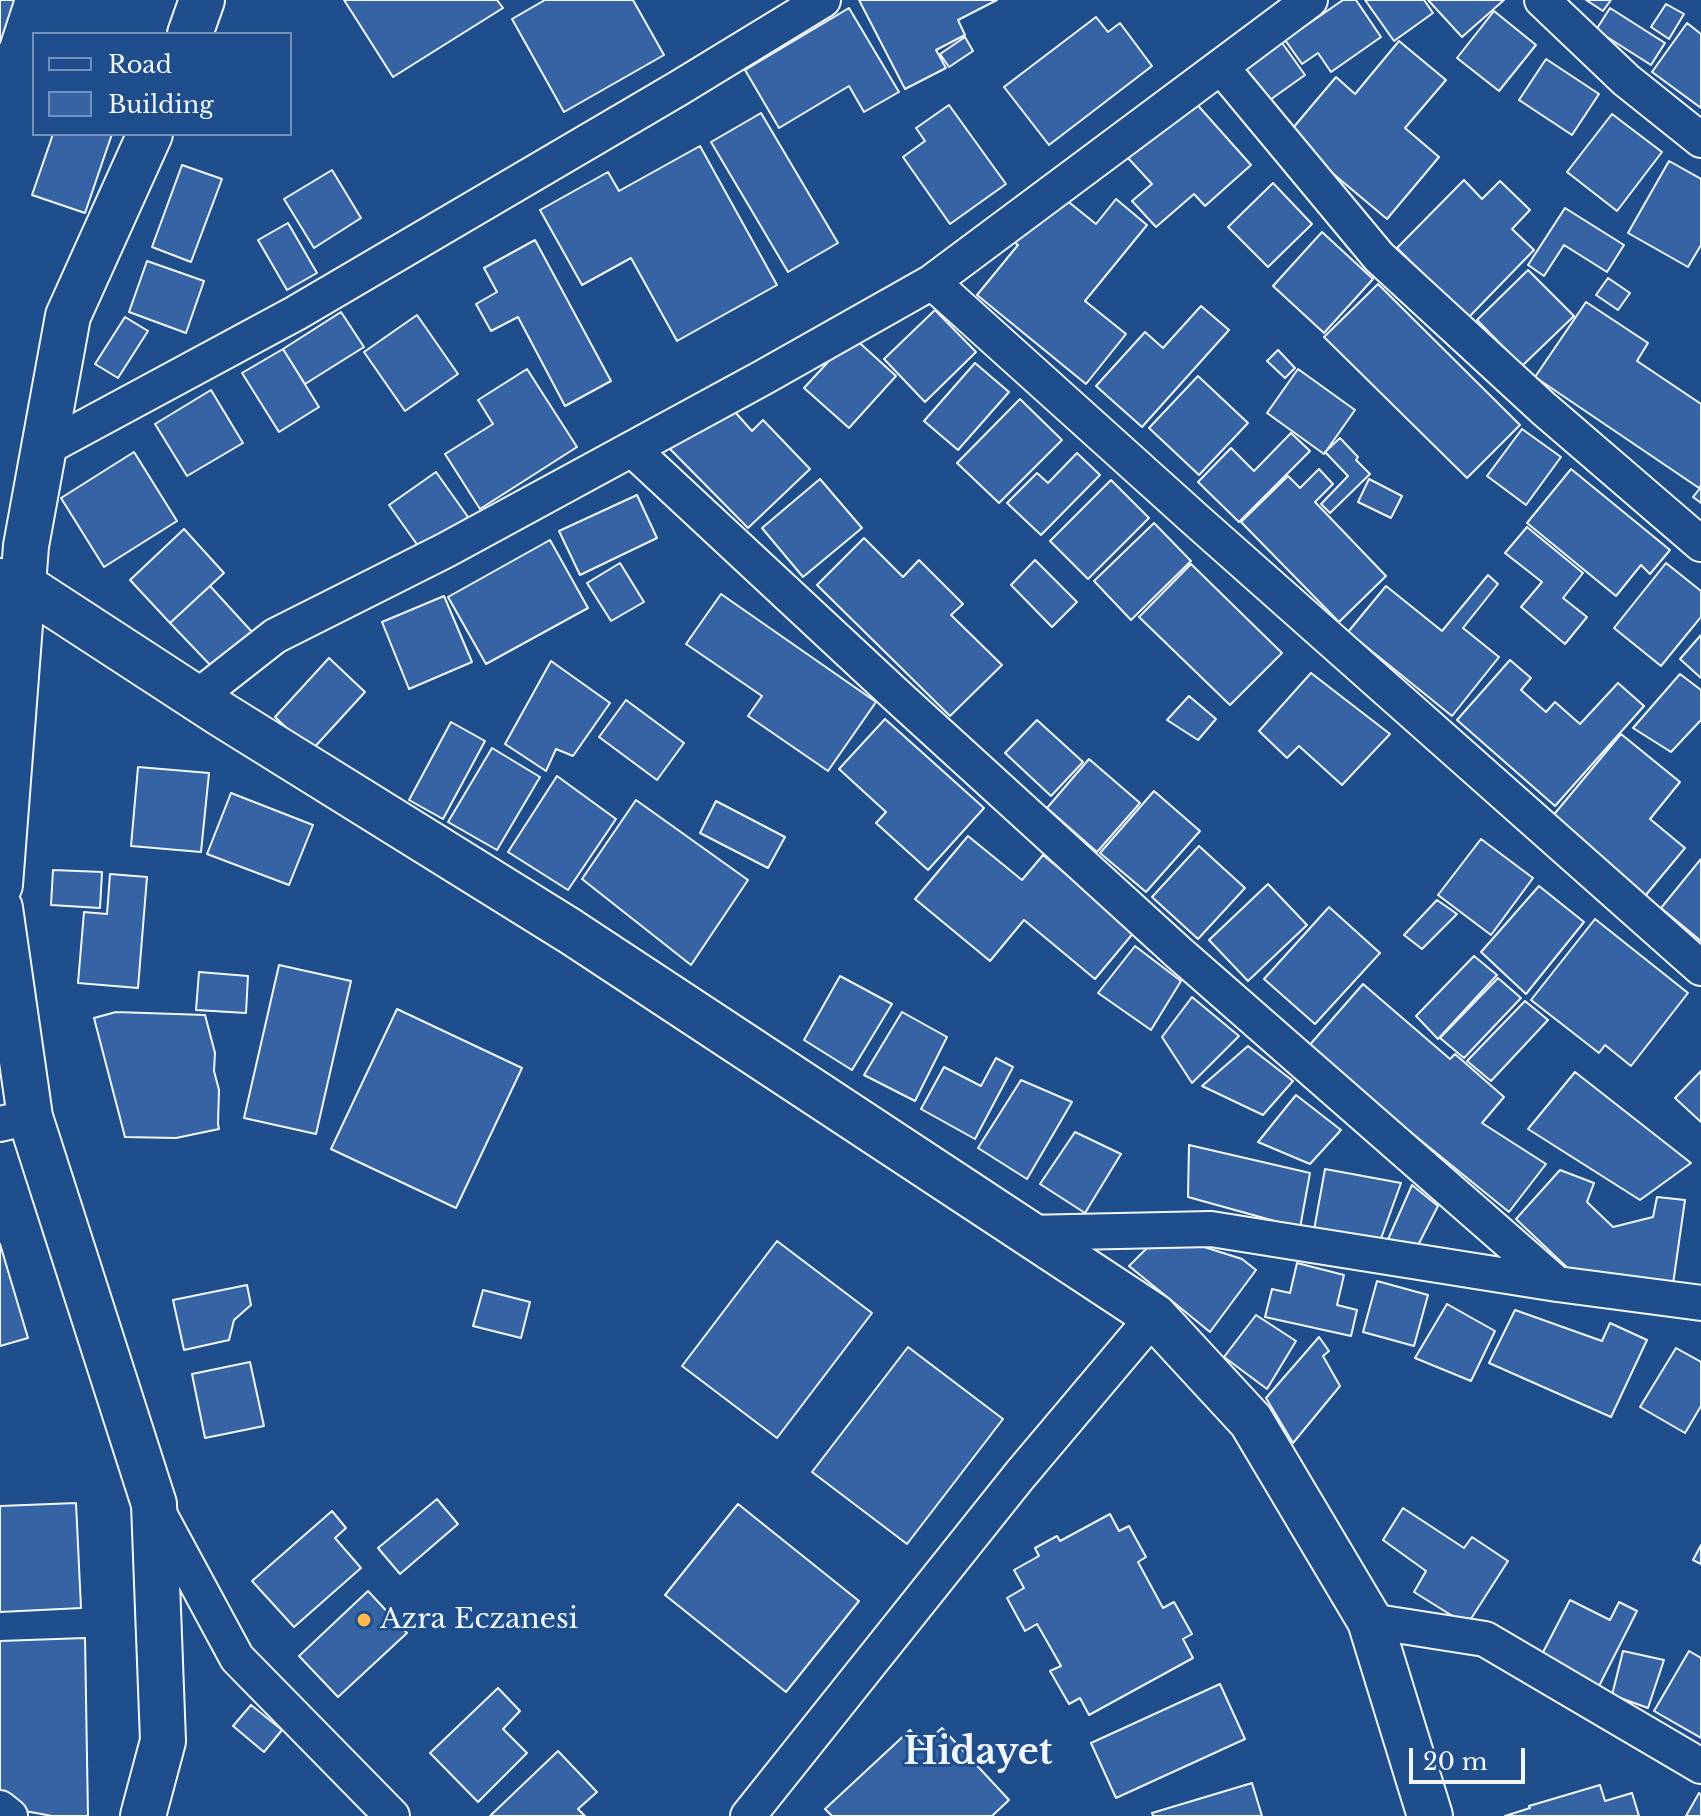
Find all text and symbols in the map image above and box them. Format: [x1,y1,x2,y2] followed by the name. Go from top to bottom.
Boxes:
[32,32,292,136] legend
[108,50,172,79] text: Road
[108,90,214,119] text: Building
[380,1603,578,1637] place label: Azra Eczanesi
[355,1611,373,1629] marker: Azra Eczanesi
[903,1732,1053,1776] district label: Hidayet
[1413,1732,1529,1782] scale bar
[1423,1747,1488,1776] text: 20 m

